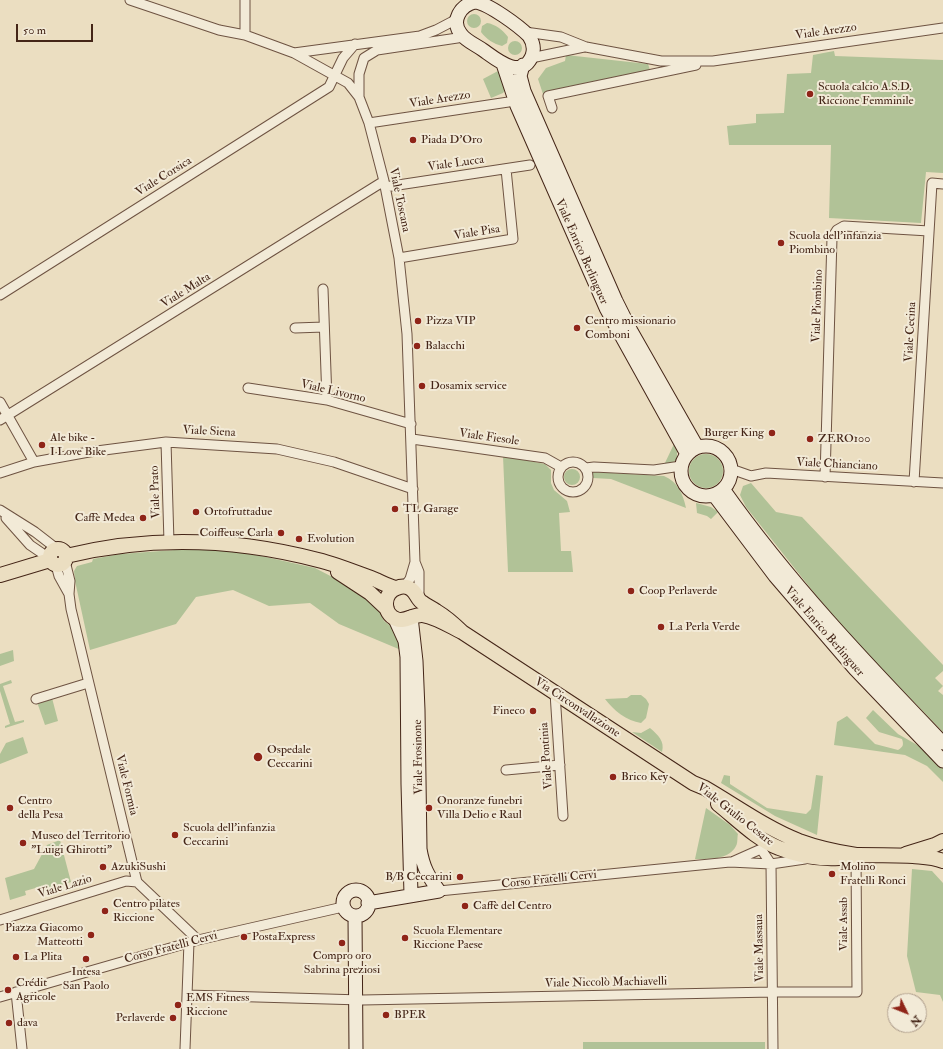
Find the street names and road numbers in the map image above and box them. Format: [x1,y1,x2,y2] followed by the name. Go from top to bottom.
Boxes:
[794,21,858,43] street label: Viale Arezzo
[408,88,472,112] street label: Viale Arezzo
[427,153,485,175] street label: Viale Lucca
[133,154,195,200] street label: Viale Corsica
[385,167,413,233] street label: Viale Toscana
[551,197,611,307] street label: Viale Enrico Berlinguer
[453,222,501,244] street label: Viale Pisa
[810,269,826,343] street label: Viale Piombino
[159,270,213,312] street label: Viale Malta
[902,302,920,362] street label: Viale Cecina
[299,378,367,406] street label: Viale Livorno
[182,423,236,441] street label: Viale Siena
[458,427,520,449] street label: Viale Fiesole
[796,456,878,474] street label: Viale Chianciano
[148,465,164,519] street label: Viale Prato
[781,584,867,680] street label: Viale Enrico Berlinguer
[532,675,622,741] street label: Via Circonvallazione
[411,719,427,795] street label: Viale Frosinone
[537,722,557,790] street label: Viale Pontinia
[112,753,140,817] street label: Viale Formia
[694,781,776,849] street label: Viale Giulio Cesare
[501,868,597,892] street label: Corso Fratelli Cervi
[36,872,94,902] street label: Viale Lazio
[837,897,851,951] street label: Viale Assab
[752,914,768,982] street label: Viale Massaua
[123,929,219,967] street label: Corso Fratelli Cervi
[545,975,667,991] street label: Viale Niccolò Machiavelli

